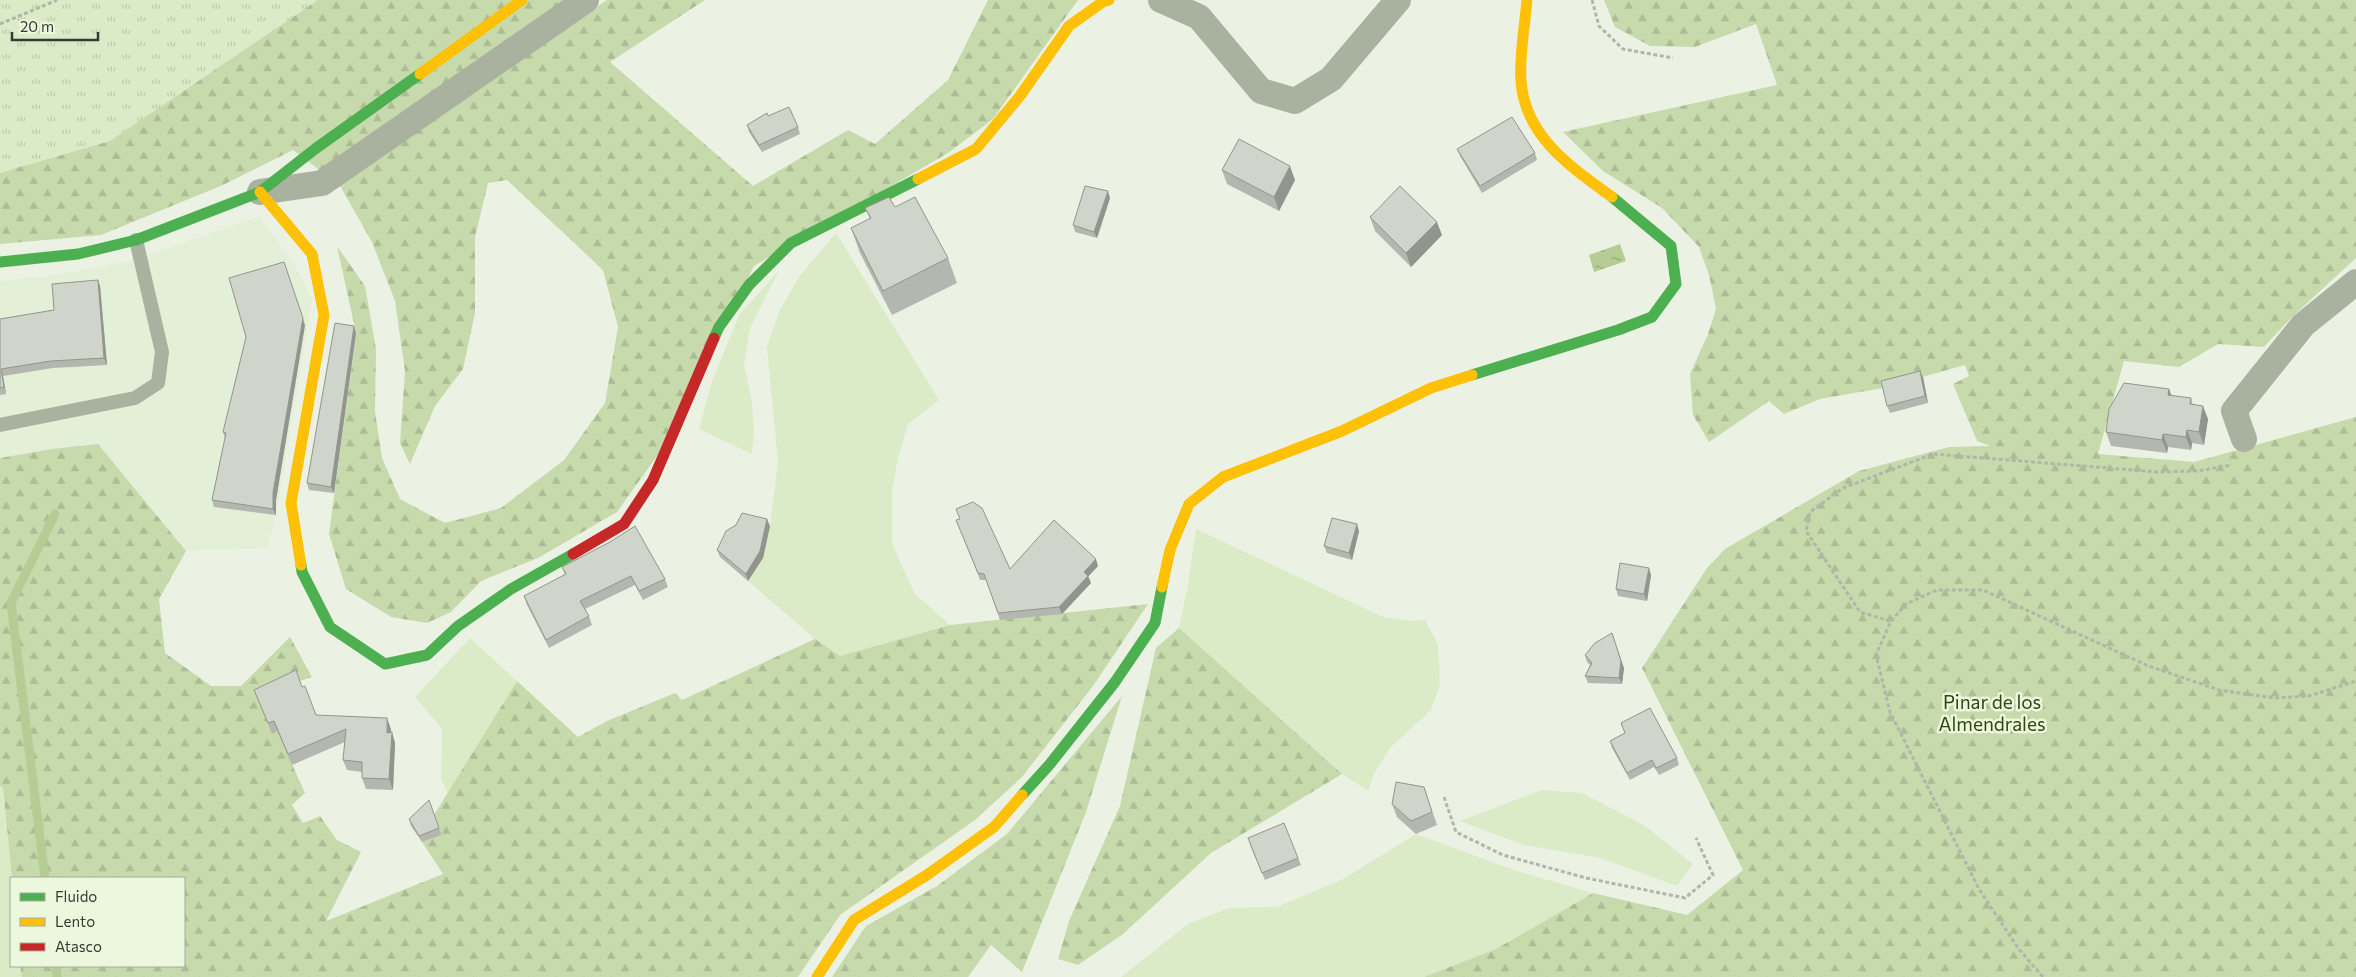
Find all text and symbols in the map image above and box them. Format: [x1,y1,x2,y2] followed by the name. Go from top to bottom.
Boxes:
[12,10,99,42] scale bar
[20,17,54,35] text: 20 m
[1938,690,2046,735] park label: Pinar de los Almendrales
[10,877,185,967] legend
[55,887,97,905] text: Fluido
[55,912,95,930] text: Lento
[55,937,102,955] text: Atasco

